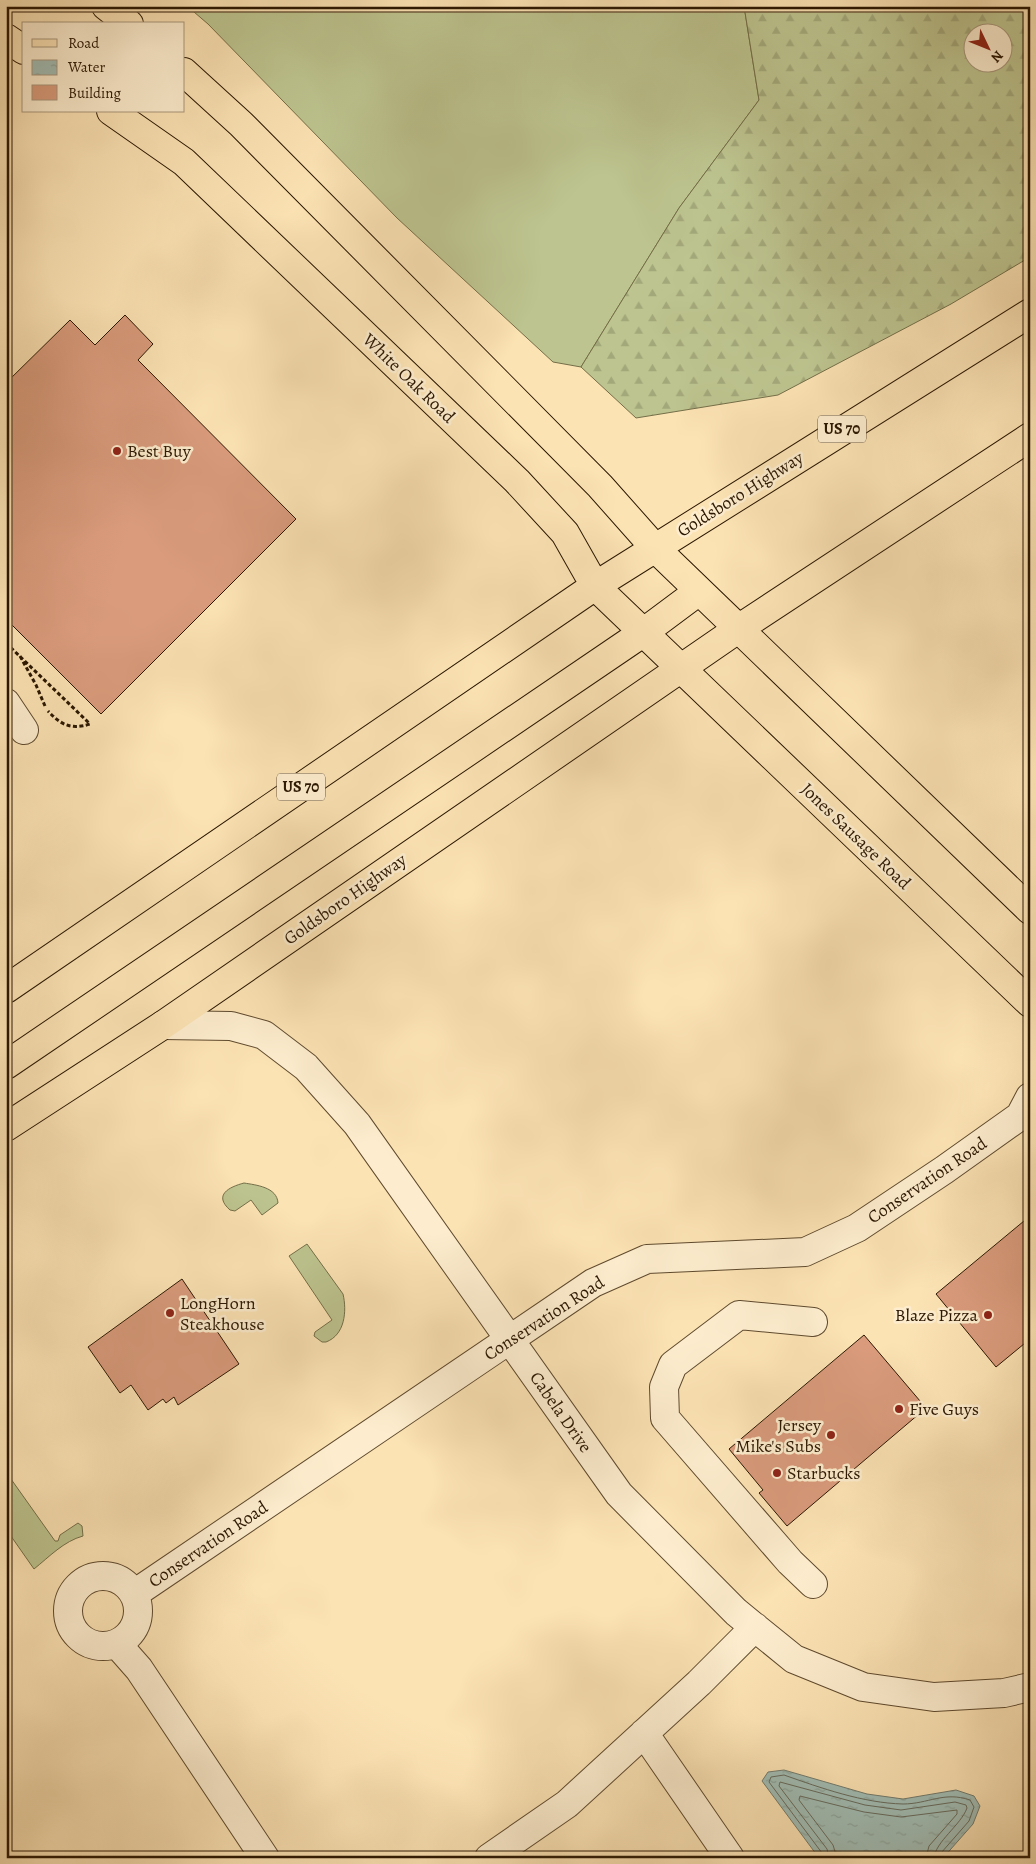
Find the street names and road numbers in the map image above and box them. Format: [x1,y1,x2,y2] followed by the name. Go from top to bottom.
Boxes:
[357,327,461,428] street label: White Oak Road
[818,416,866,442] road number: US 70
[672,445,808,542] street label: Goldsboro Highway
[277,774,325,800] road number: US 70
[796,777,916,895] street label: Jones Sausage Road
[279,847,412,950] street label: Goldsboro Highway
[863,1131,992,1229] street label: Conservation Road
[479,1270,609,1366] street label: Conservation Road
[524,1367,598,1457] street label: Cabela Drive
[144,1495,273,1593] street label: Conservation Road

